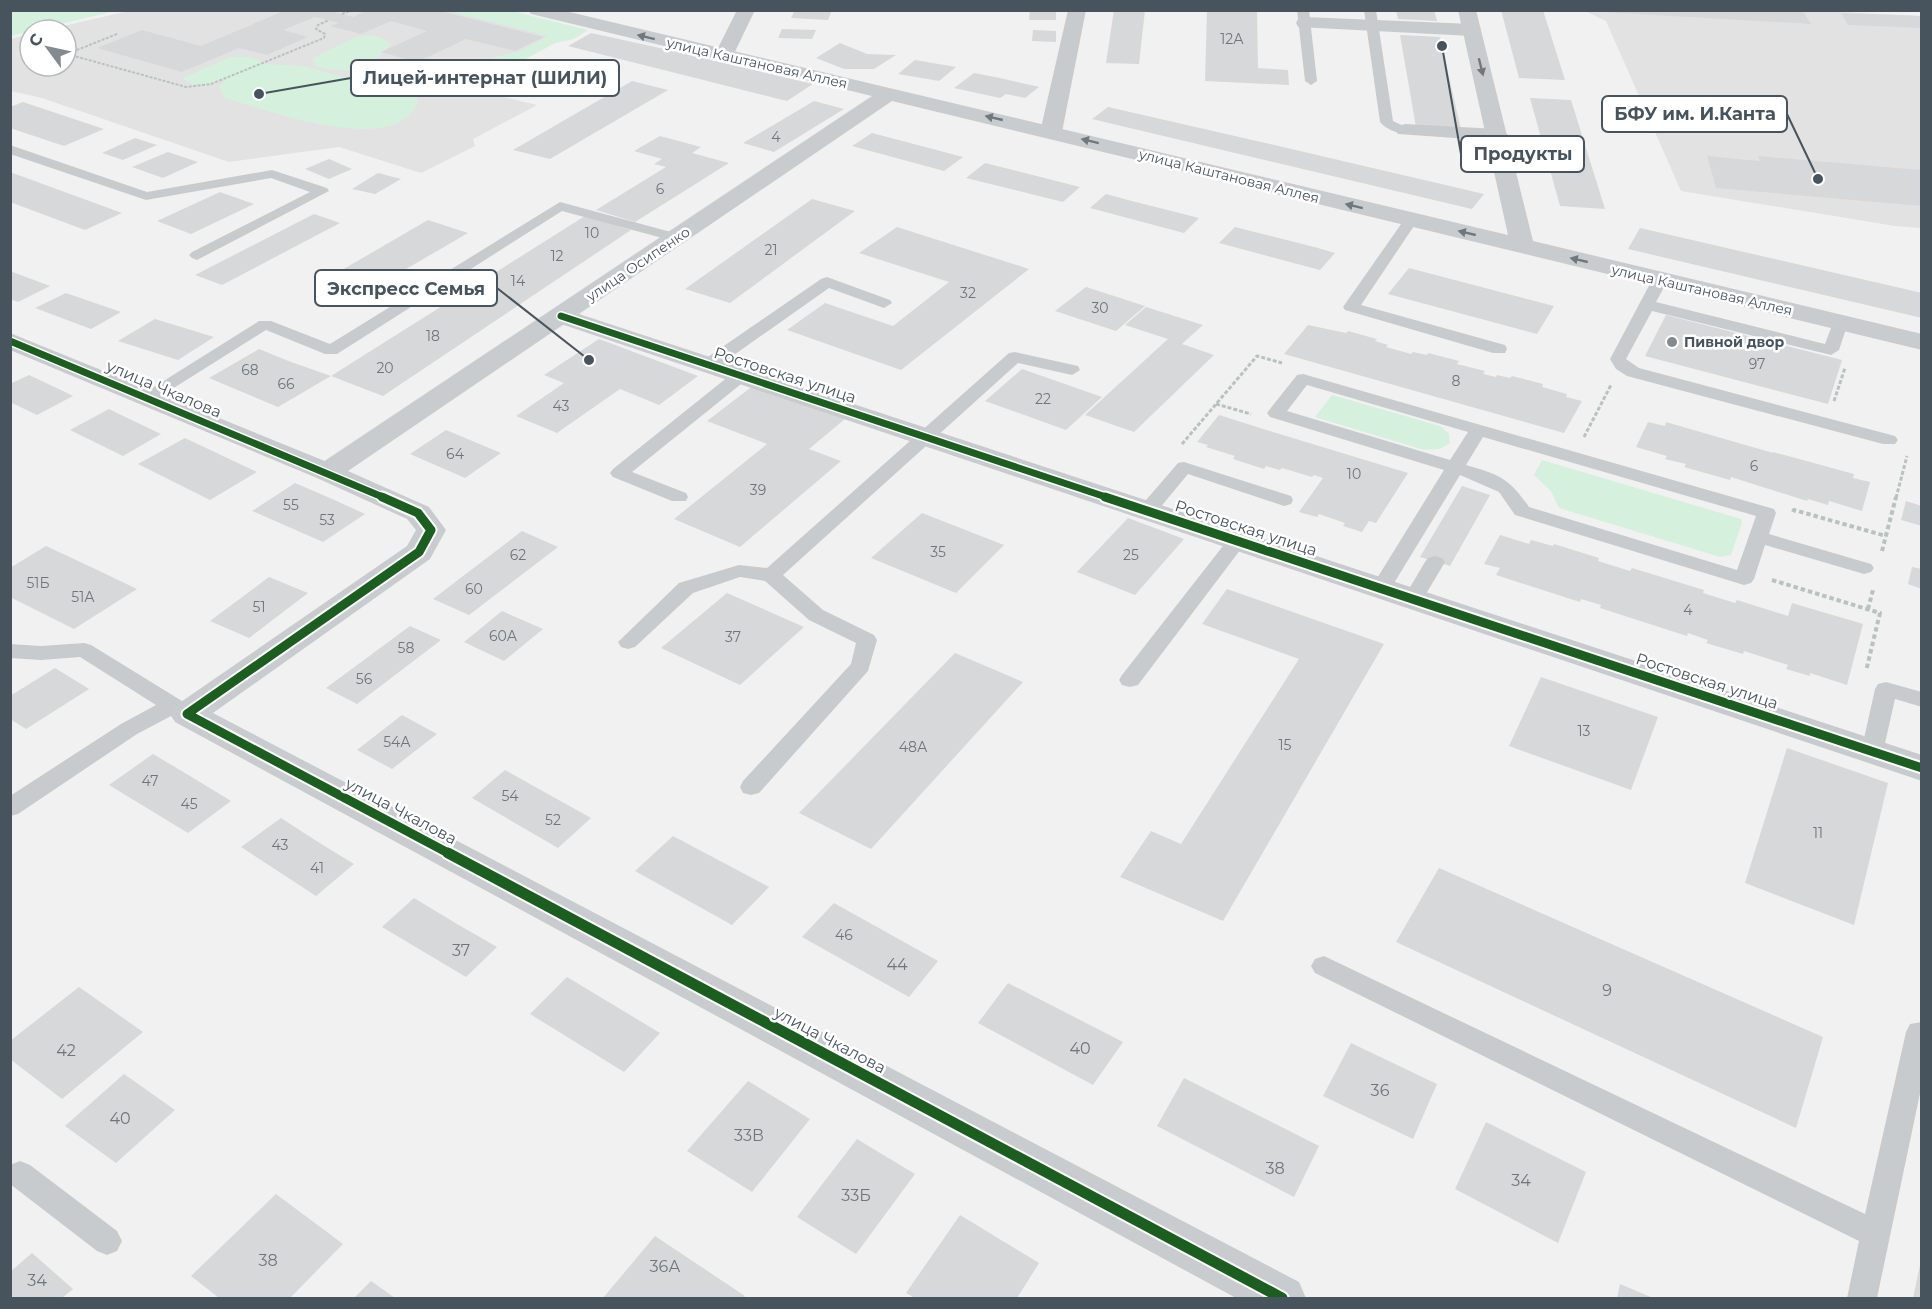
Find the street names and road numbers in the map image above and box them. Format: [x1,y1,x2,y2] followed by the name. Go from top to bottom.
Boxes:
[664,33,849,93] street label: улица Каштановая Аллея
[1136,145,1321,207] street label: улица Каштановая Аллея
[582,223,693,306] street label: улица Осипенко
[1609,260,1794,320] street label: улица Каштановая Аллея
[711,343,859,407] street label: Ростовская улица
[103,356,225,422] street label: улица Чкалова
[1172,496,1320,560] street label: Ростовская улица
[1633,649,1781,713] street label: Ростовская улица
[341,773,460,848] street label: улица Чкалова
[770,1002,889,1077] street label: улица Чкалова

